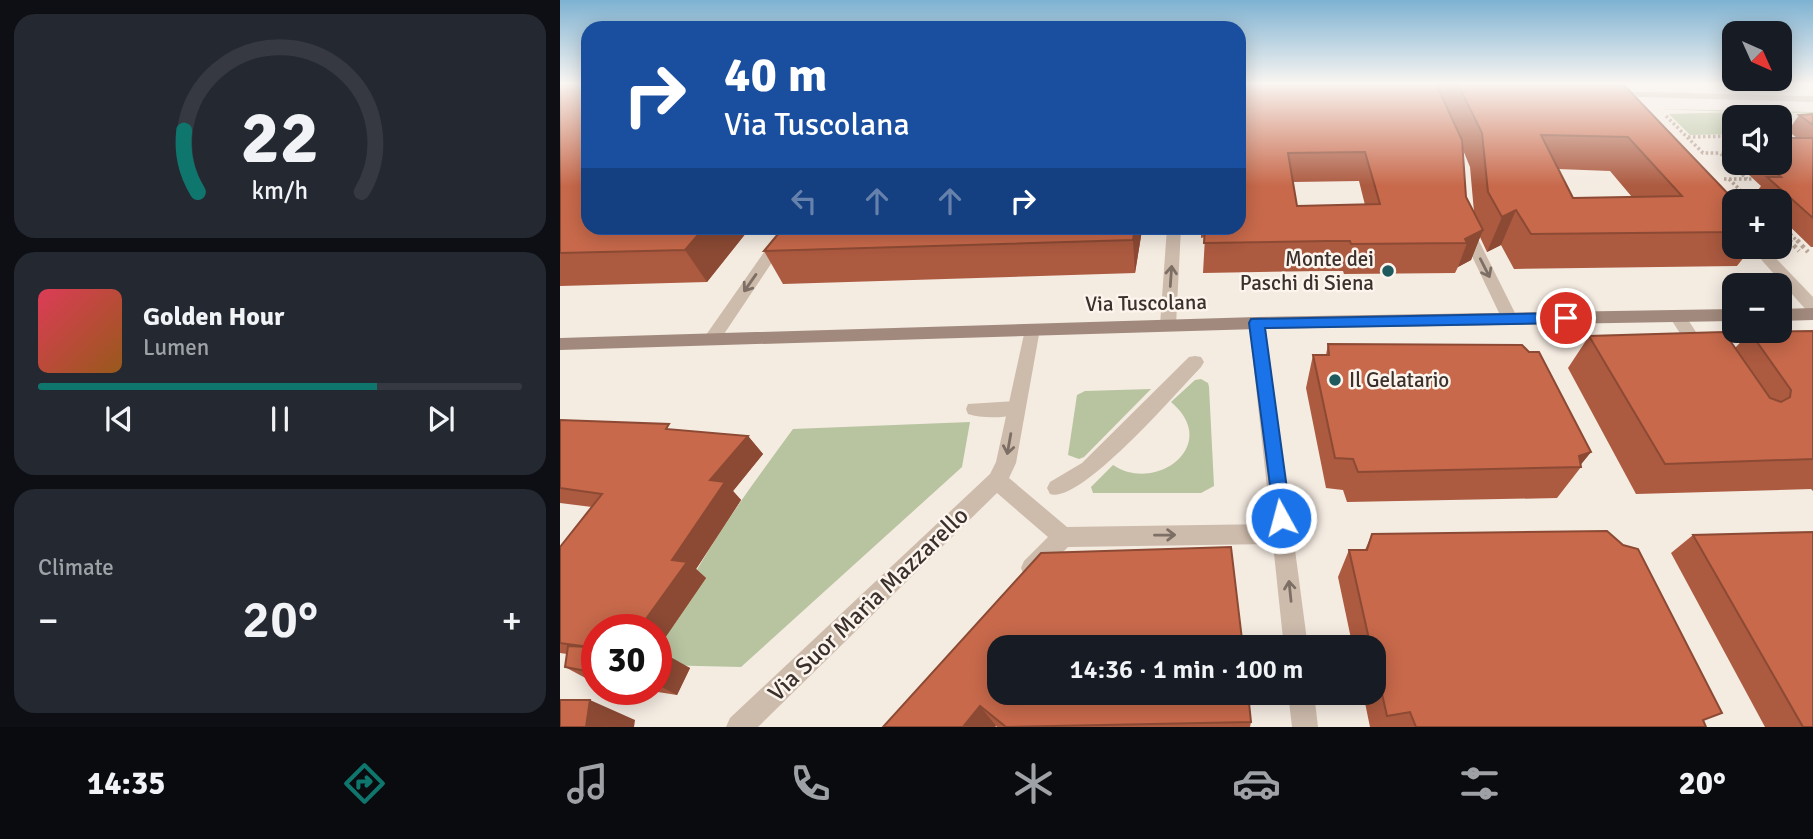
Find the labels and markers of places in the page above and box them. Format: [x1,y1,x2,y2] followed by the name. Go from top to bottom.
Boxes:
[1240,246,1374,296] place label: Monte dei Paschi di Siena
[1380,263,1396,279] marker: Monte dei Paschi di Siena
[1536,288,1596,348] pin
[1349,367,1449,393] place label: Il Gelatario
[1327,372,1343,388] marker: Il Gelatario

